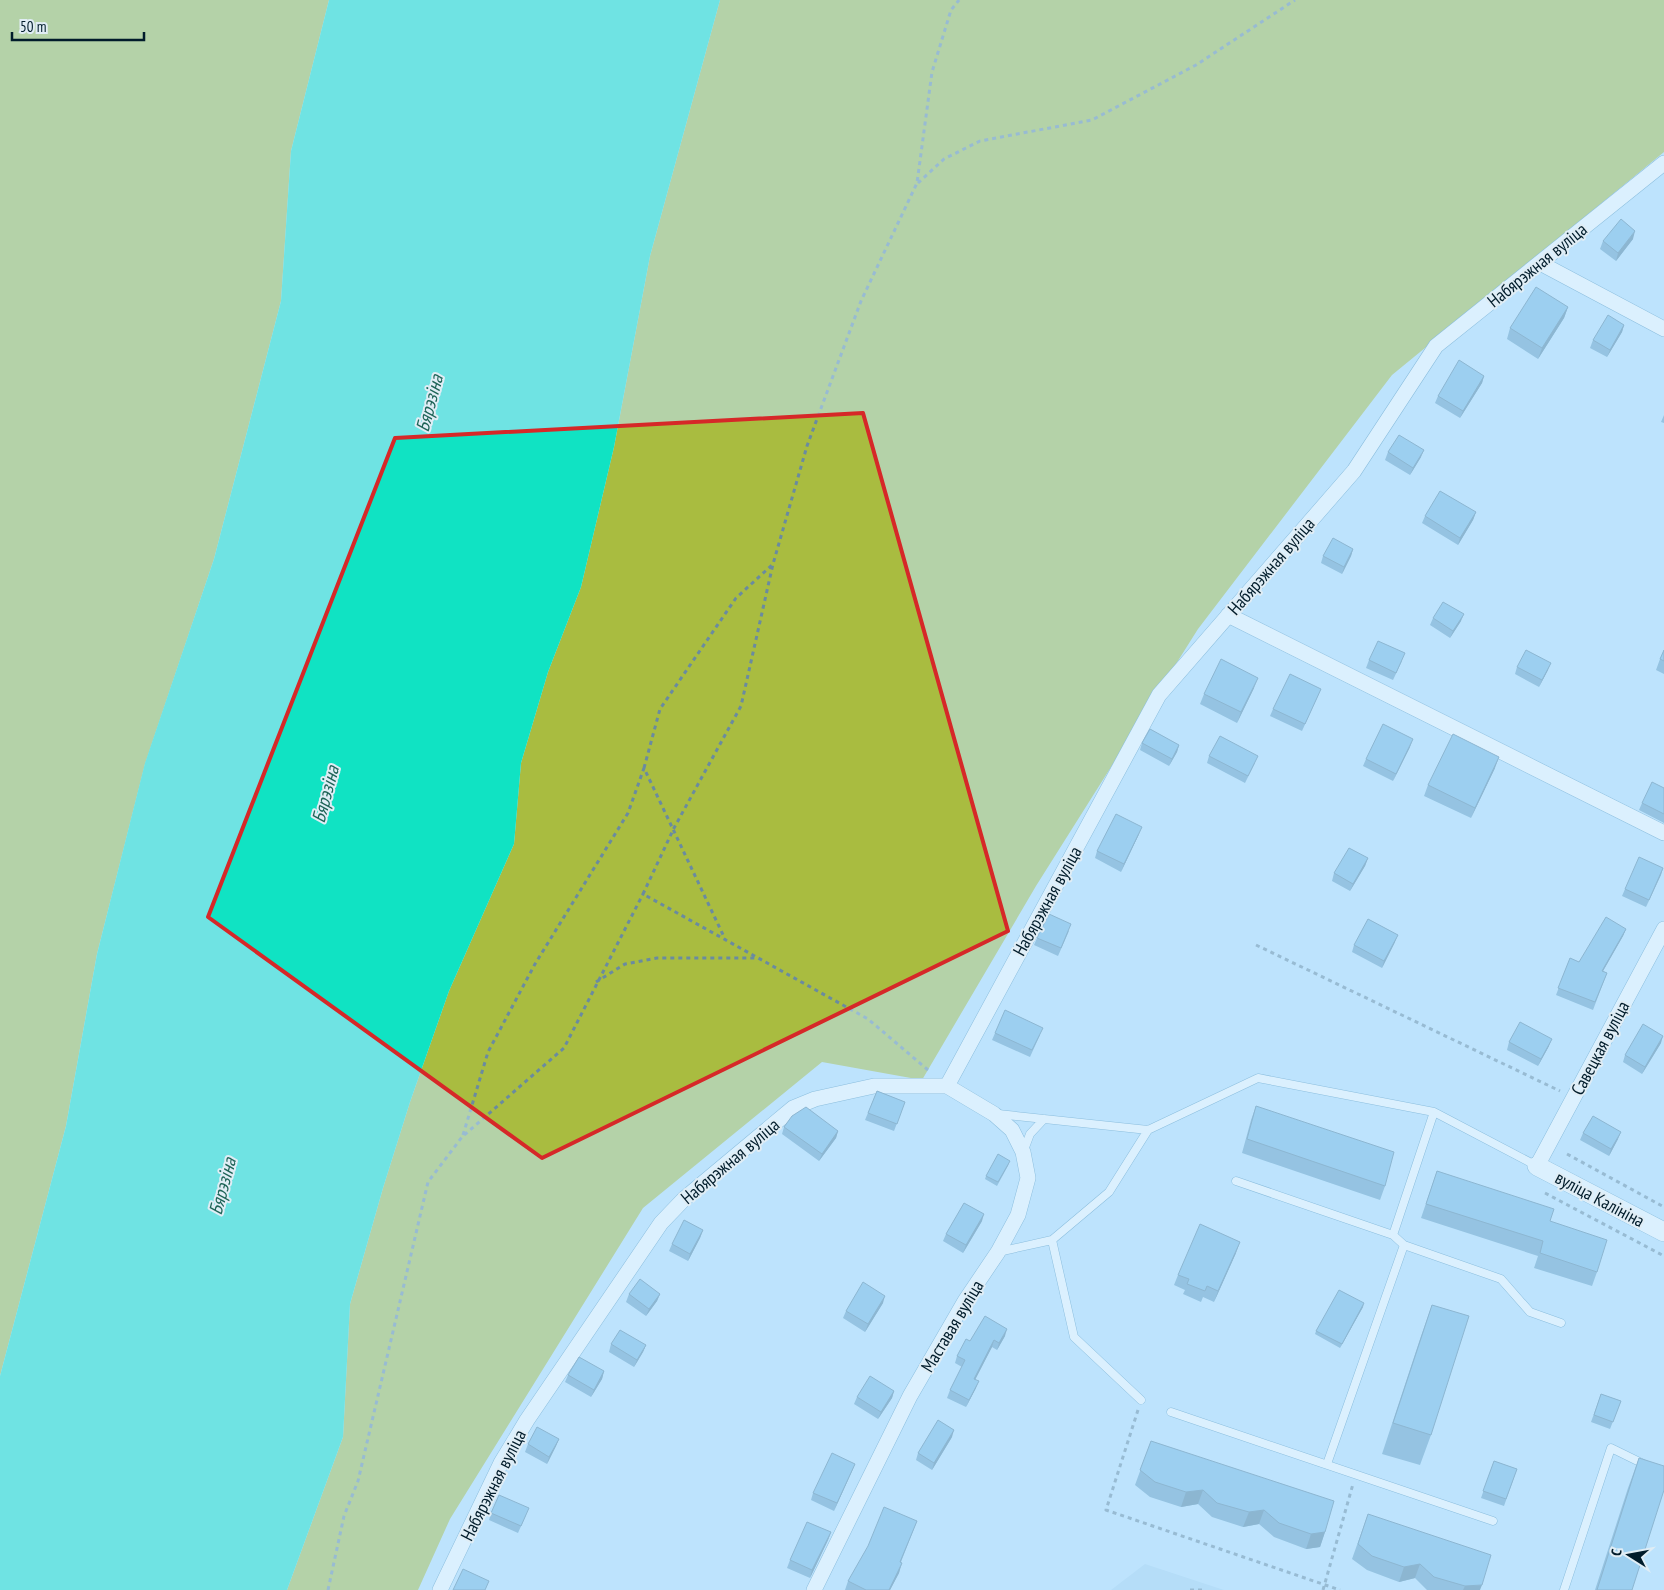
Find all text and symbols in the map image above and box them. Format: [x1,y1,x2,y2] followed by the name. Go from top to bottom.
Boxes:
[12,10,145,42] scale bar
[20,17,46,36] text: 50 m
[1482,218,1592,312] street label: Набярэжная вуліца
[410,371,448,434] water label: Бярэзіна
[1222,513,1320,619] street label: Набярэжная вуліца
[306,762,344,825] water label: Бярэзіна
[1007,842,1087,960] street label: Набярэжная вуліца
[1566,997,1634,1099] street label: Савецкая вуліца
[676,1113,784,1209] street label: Набярэжная вуліца
[203,1154,241,1217] water label: Бярэзіна
[1551,1166,1649,1232] street label: вуліца Калініна
[916,1276,988,1376] street label: Маставая вуліца
[455,1426,531,1544] street label: Набярэжная вуліца
[1604,1530,1654,1580] north arrow
[1607,1547,1626,1557] text: С

